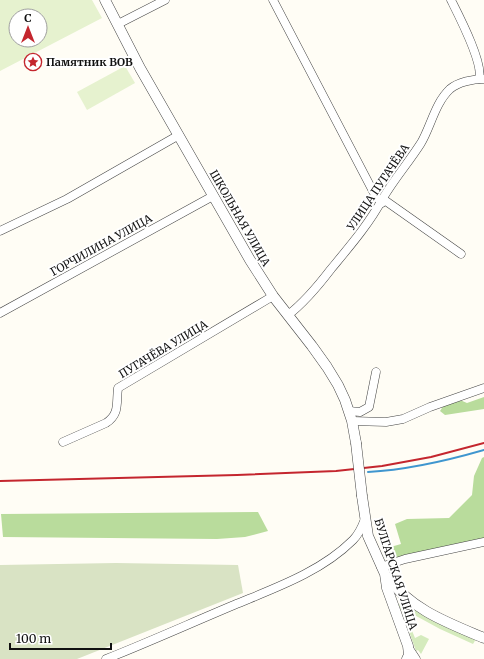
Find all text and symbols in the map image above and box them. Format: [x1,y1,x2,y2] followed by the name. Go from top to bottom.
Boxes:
[8,8,48,48] north arrow
[24,11,32,25] text: С
[23,52,43,72] place icon: Памятник ВОВ
[46,55,133,69] place label: Памятник ВОВ
[343,141,412,234] street label: УЛИЦА ПУГАЧЁВА
[207,167,273,269] street label: ШКОЛЬНАЯ УЛИЦА
[48,211,155,279] street label: ГОРЧИЛИНА УЛИЦА
[116,317,210,381] street label: ПУГАЧЁВА УЛИЦА
[371,516,421,632] street label: БУЛГАРСКАЯ УЛИЦА
[10,625,111,651] scale bar
[16,631,51,646] text: 100 m

